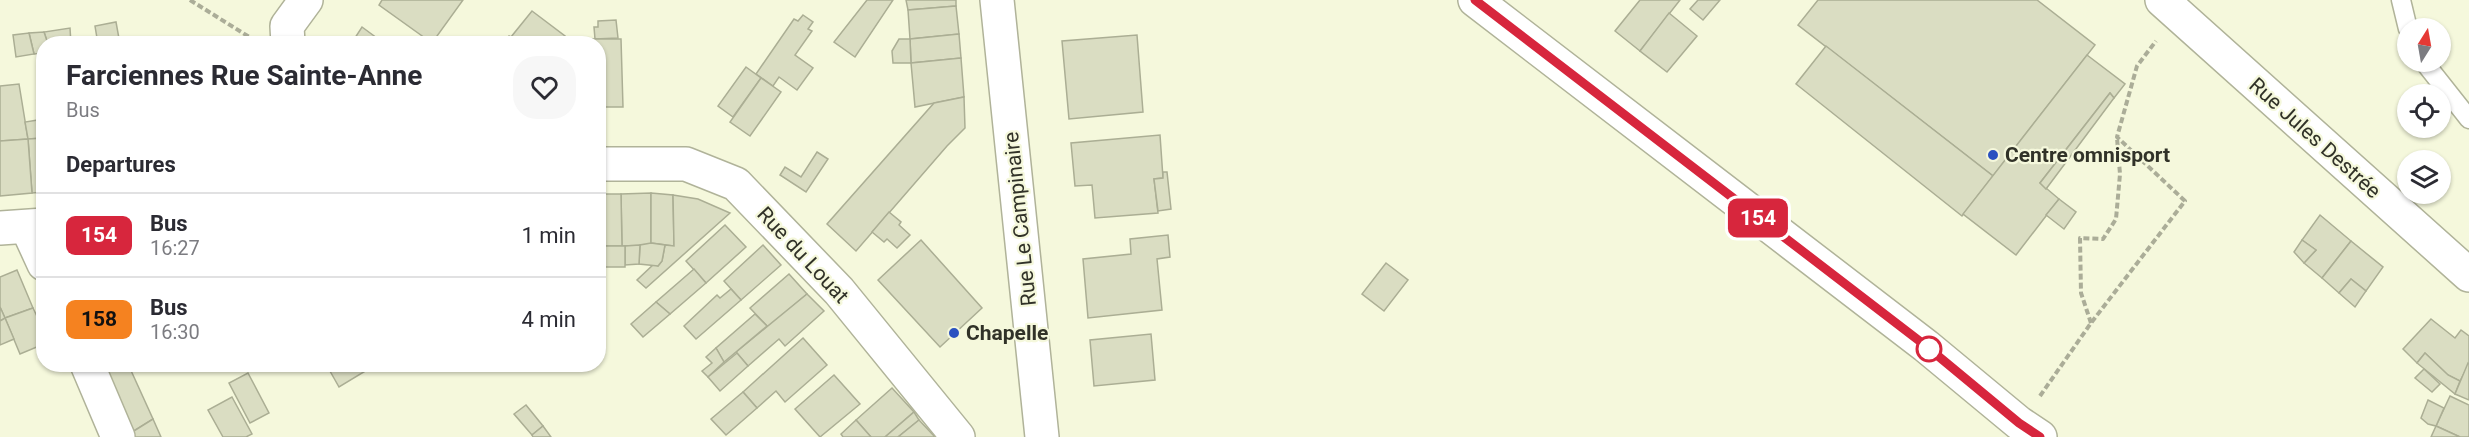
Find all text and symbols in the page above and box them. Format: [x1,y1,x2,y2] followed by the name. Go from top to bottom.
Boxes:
[2397,18,2451,72] north arrow
[2397,18,2451,204] map controls
[513,56,576,119] button: heart
[66,59,422,92] text: Farciennes Rue Sainte-Anne
[2244,73,2386,203] street label: Rue Jules Destrée
[2397,84,2451,138] button: locate
[66,98,100,122] text: Bus
[999,131,1041,307] street label: Rue Le Campinaire
[2005,143,2170,167] place label: Centre omnisport
[1986,148,2000,162] marker: Centre omnisport
[2397,150,2451,204] button: layers
[66,152,176,177] text: Departures
[1724,198,1792,238] line badge: 154
[752,202,854,308] street label: Rue du Louat
[1740,206,1776,230] text: 154
[150,211,188,236] text: Bus
[81,223,117,247] text: 154
[521,223,576,248] text: 1 min
[150,236,200,260] text: 16:27
[150,295,188,320] text: Bus
[81,307,117,331] text: 158
[521,307,576,332] text: 4 min
[150,320,200,344] text: 16:30
[966,321,1048,345] place label: Chapelle
[947,326,961,340] marker: Chapelle
[1916,336,1942,362] unlabelled marker

